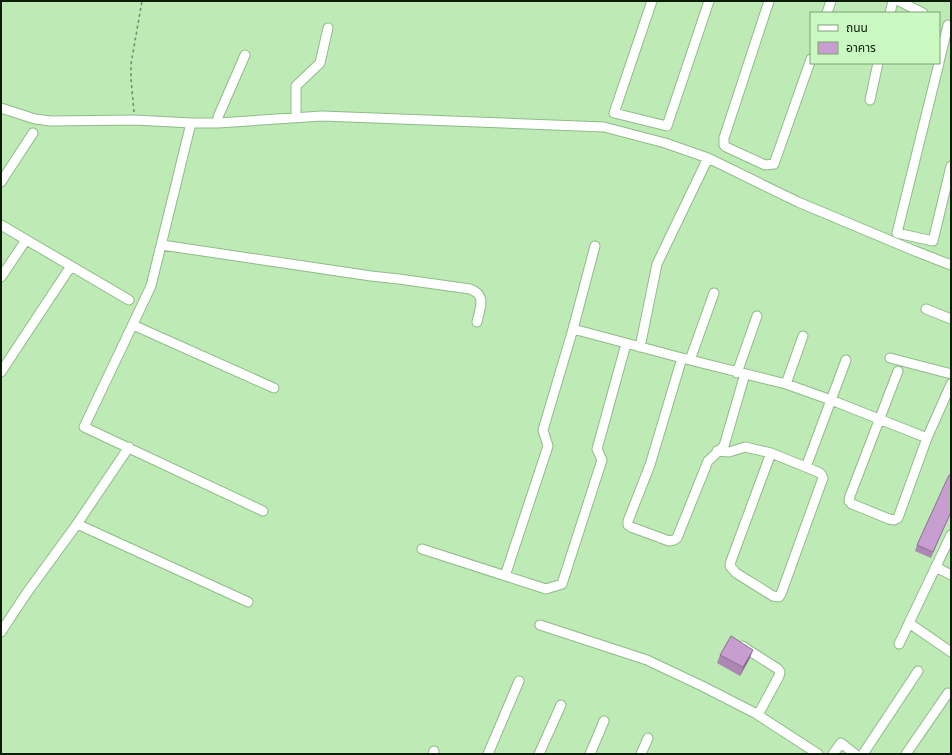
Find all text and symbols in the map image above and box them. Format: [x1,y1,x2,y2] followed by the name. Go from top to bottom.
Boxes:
[810,12,940,64] legend
[846,21,868,35] text: ถนน
[846,41,876,55] text: อาคาร

